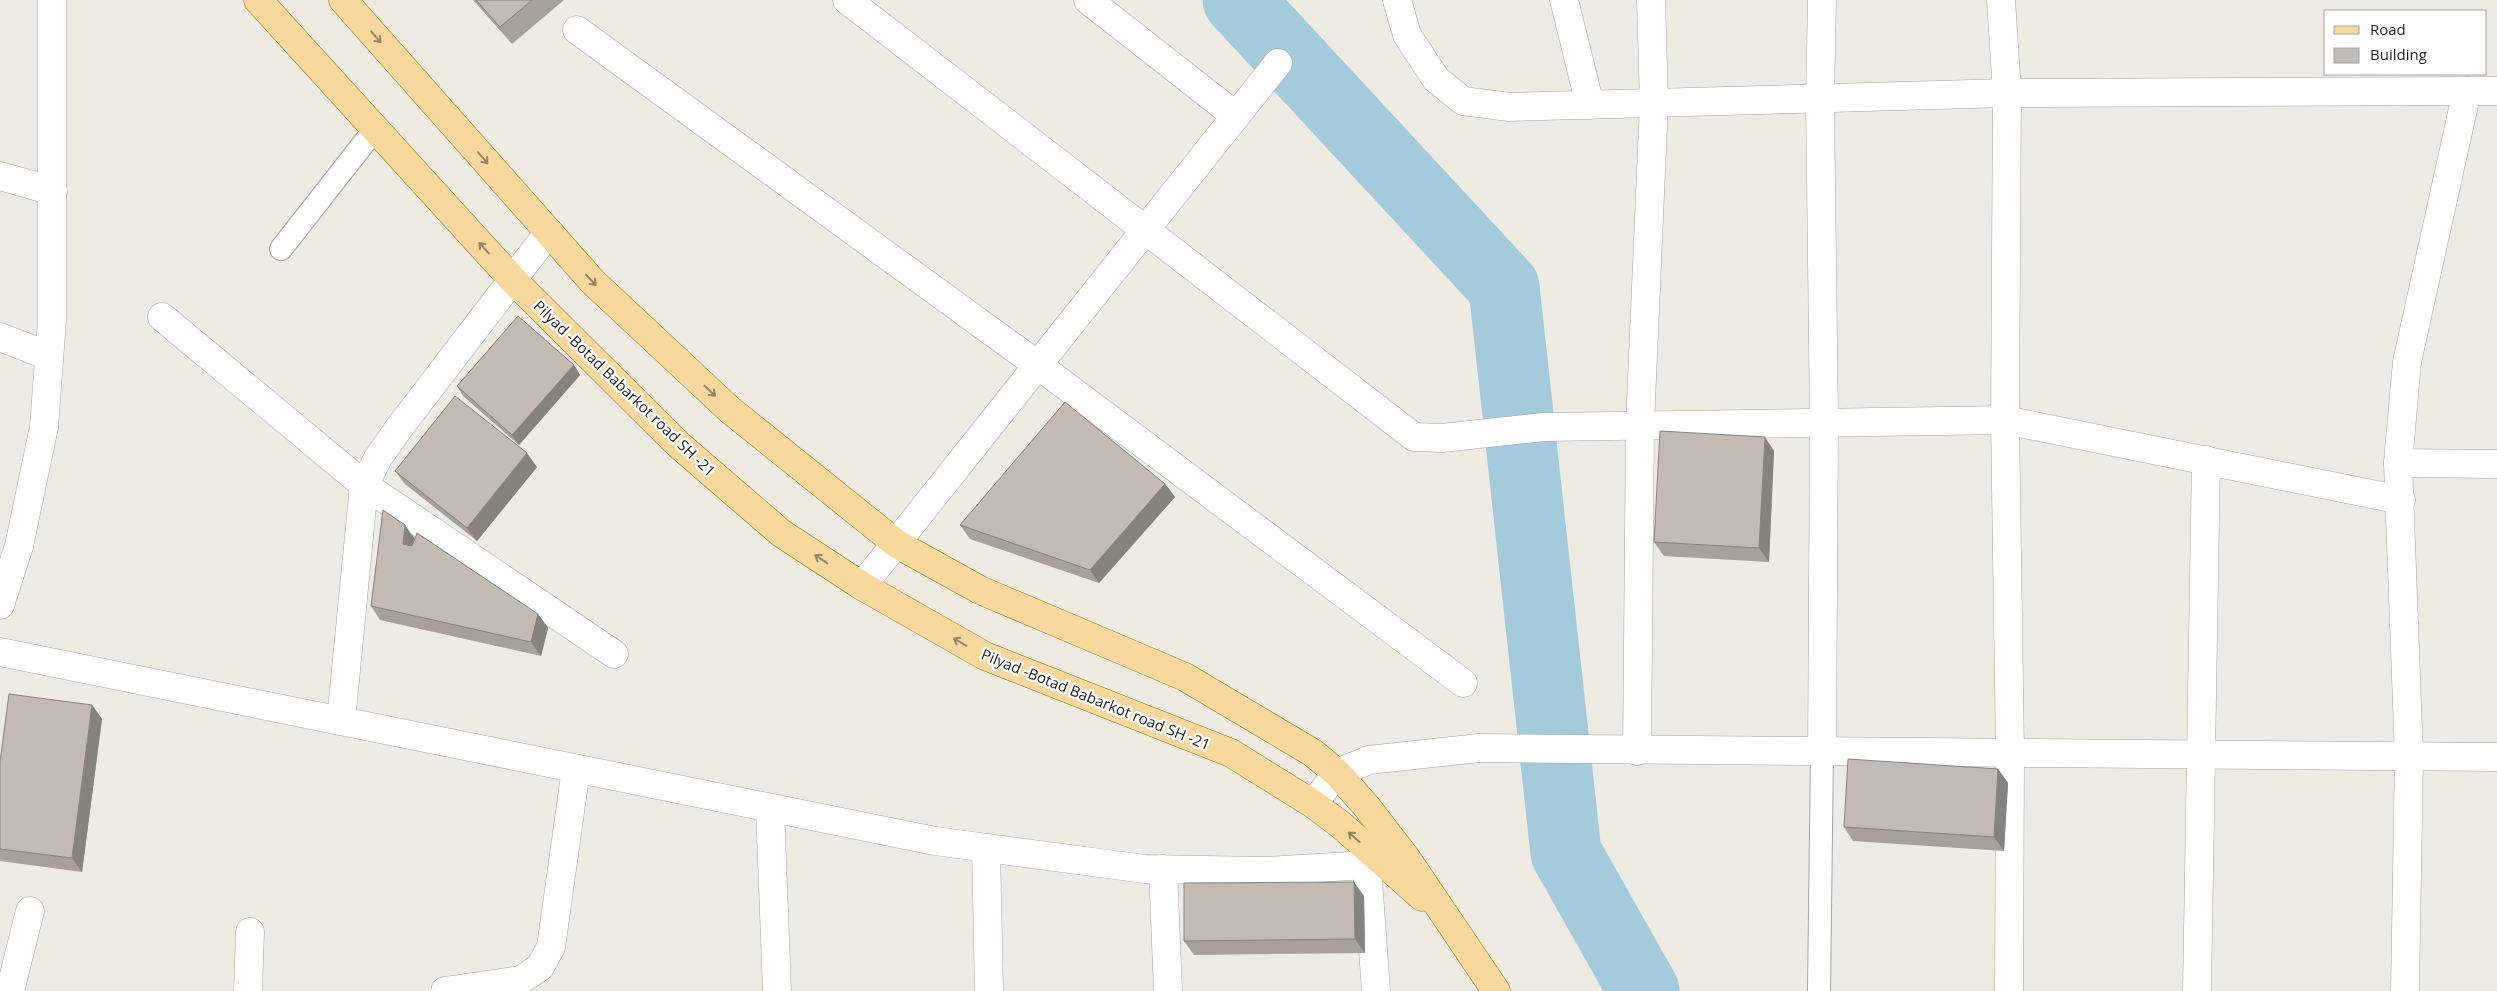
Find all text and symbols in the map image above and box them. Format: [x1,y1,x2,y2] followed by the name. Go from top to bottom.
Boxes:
[2324,10,2487,75] legend
[2370,19,2406,39] text: Road
[370,30,381,43] one-way arrow
[2370,44,2427,64] text: Building
[478,152,489,165] one-way arrow
[478,241,489,254] one-way arrow
[585,273,597,286] one-way arrow
[530,296,720,480] street label: Pilyad -Botad Babarkot road SH -21
[703,385,716,397] one-way arrow
[814,554,828,564] one-way arrow
[953,637,968,647] one-way arrow
[979,644,1213,754] street label: Pilyad -Botad Babarkot road SH -21
[1348,832,1361,843] one-way arrow

